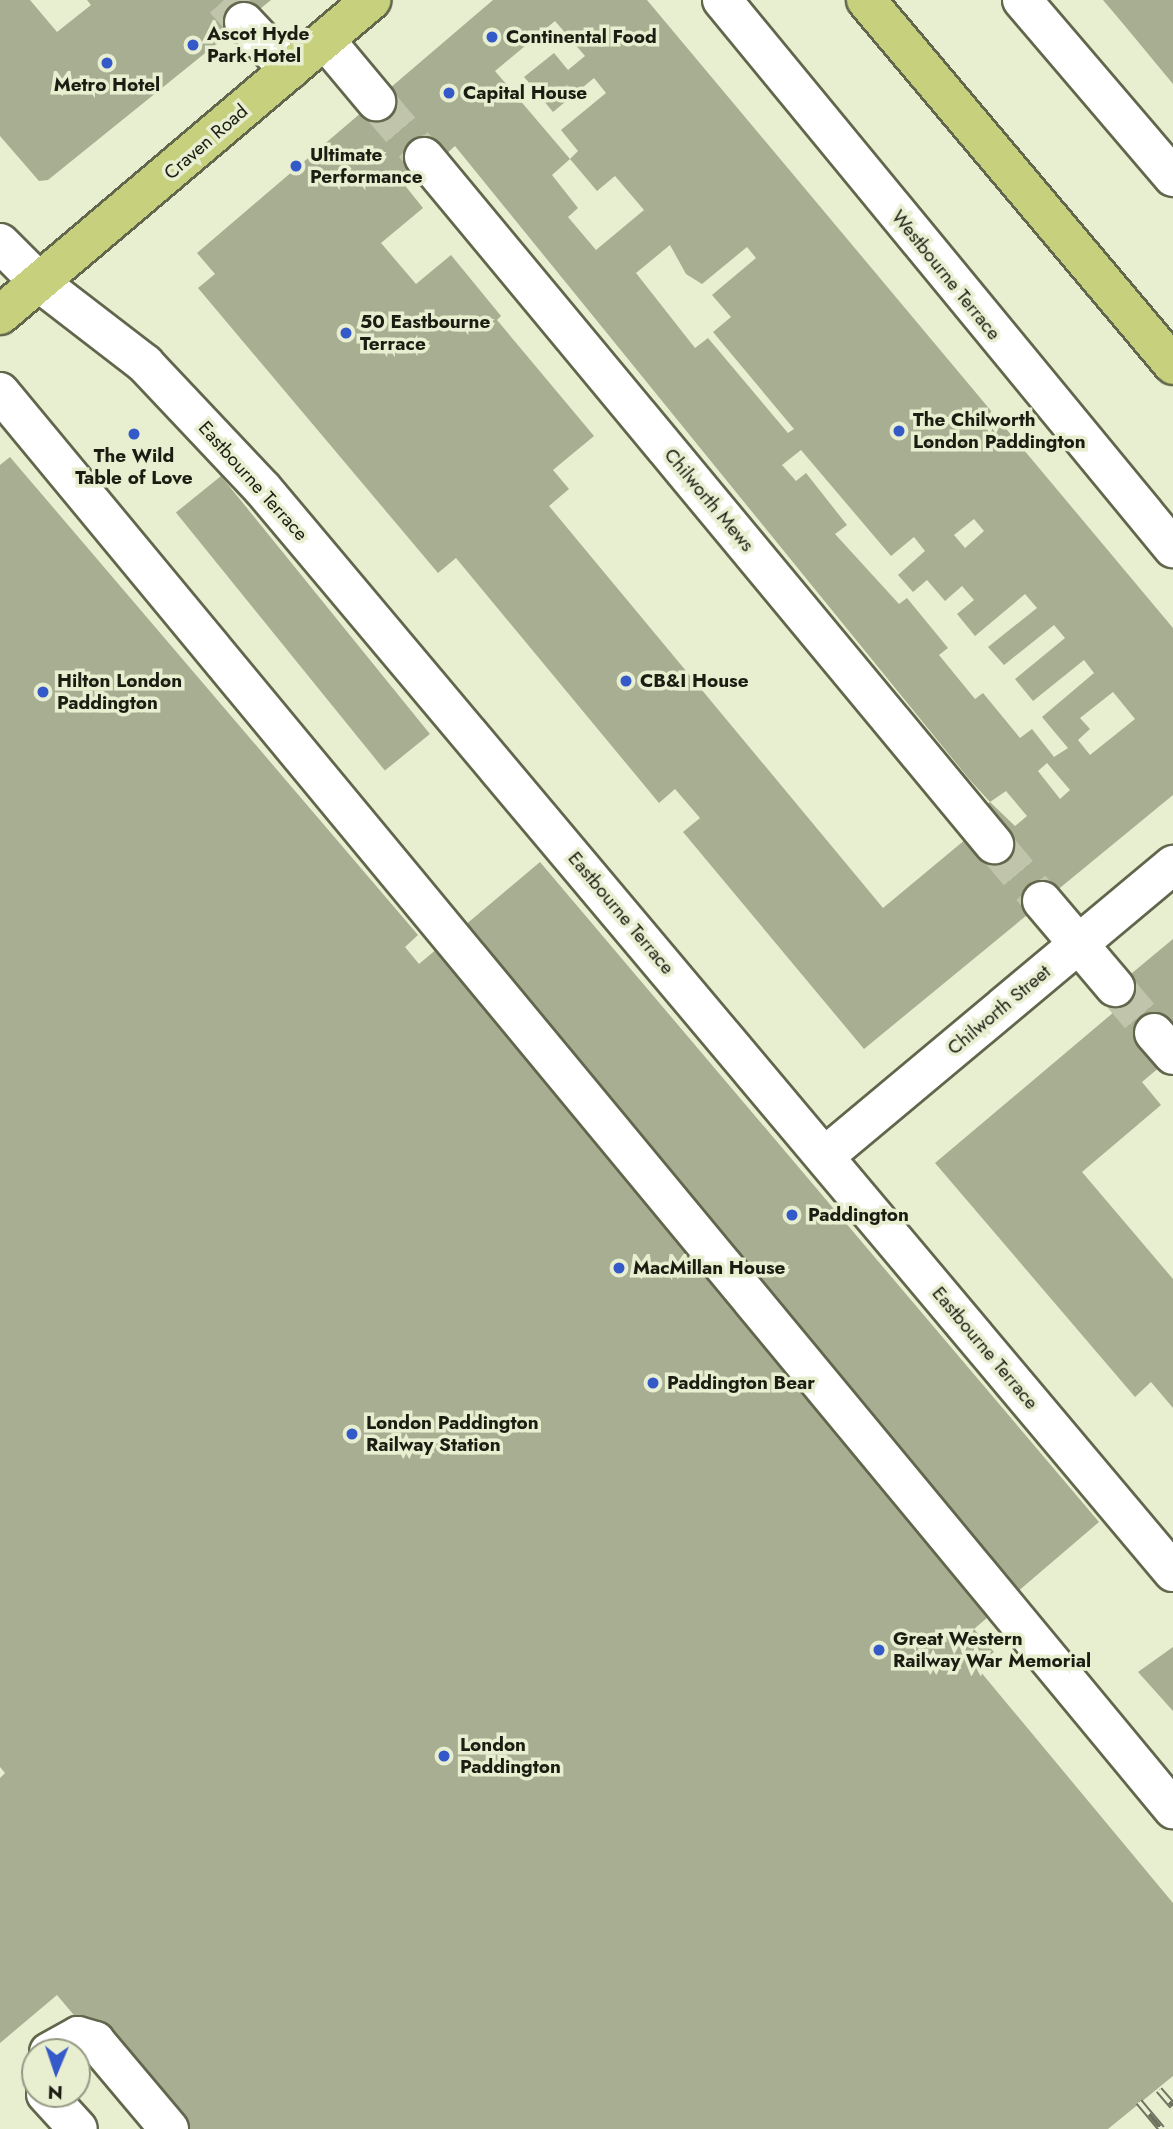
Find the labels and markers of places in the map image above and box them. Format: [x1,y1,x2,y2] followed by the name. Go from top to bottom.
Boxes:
[207,23,309,67] place label: Ascot Hyde Park Hotel
[506,26,657,48] place label: Continental Food
[484,29,500,45] marker: Continental Food
[185,37,201,53] marker: Ascot Hyde Park Hotel
[99,55,115,71] marker: Metro Hotel
[54,74,160,96] place label: Metro Hotel
[463,82,587,104] place label: Capital House
[441,85,457,101] marker: Capital House
[310,144,423,188] place label: Ultimate Performance
[288,158,304,174] marker: Ultimate Performance
[360,311,490,355] place label: 50 Eastbourne Terrace
[338,325,354,341] marker: 50 Eastbourne Terrace
[913,409,1086,453] place label: The Chilworth London Paddington
[891,423,907,439] marker: The Chilworth London Paddington
[126,426,142,442] marker: The Wild Table of Love
[75,445,193,489] place label: The Wild Table of Love
[57,670,182,714] place label: Hilton London Paddington
[640,670,749,692] place label: CB&I House
[618,673,634,689] marker: CB&I House
[35,684,51,700] marker: Hilton London Paddington
[808,1204,909,1226] place label: Paddington
[782,1205,802,1225] marker: Paddington
[633,1257,785,1279] place label: MacMillan House
[611,1260,627,1276] marker: MacMillan House
[667,1372,815,1394] place label: Paddington Bear
[645,1375,661,1391] marker: Paddington Bear
[366,1412,539,1456] place label: London Paddington Railway Station
[344,1426,360,1442] marker: London Paddington Railway Station
[893,1628,1091,1672] place label: Great Western Railway War Memorial
[871,1642,887,1658] marker: Great Western Railway War Memorial
[460,1734,561,1778] place label: London Paddington
[434,1746,454,1766] marker: London Paddington

